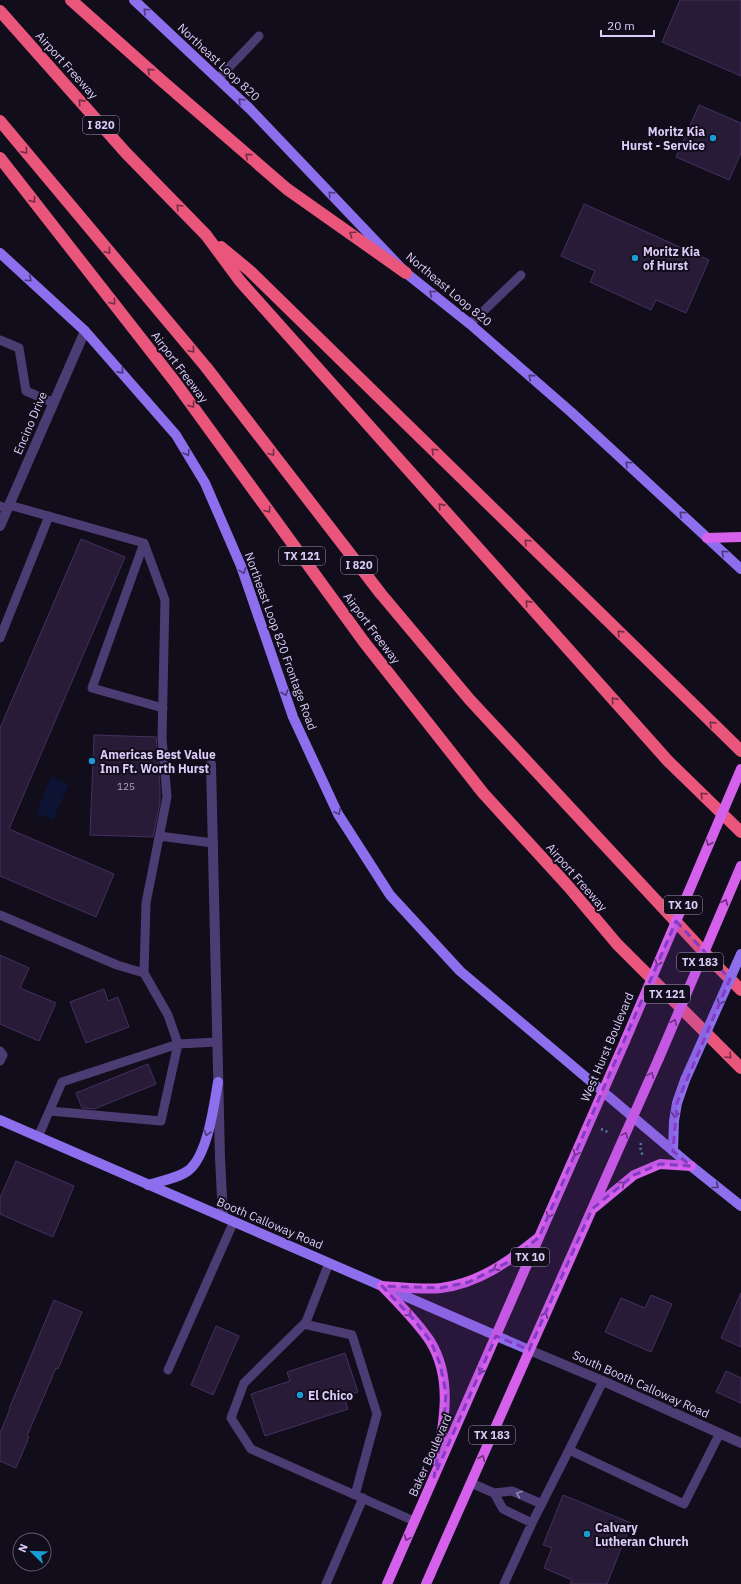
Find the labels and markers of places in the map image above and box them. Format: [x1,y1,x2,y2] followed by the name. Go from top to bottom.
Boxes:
[621,124,705,153] place label: Moritz Kia Hurst - Service
[708,133,718,143] marker: Moritz Kia Hurst - Service
[643,244,700,273] place label: Moritz Kia of Hurst
[630,253,640,263] marker: Moritz Kia of Hurst
[100,747,216,776] place label: Americas Best Value Inn Ft. Worth Hurst
[87,756,97,766] marker: Americas Best Value Inn Ft. Worth Hurst
[308,1388,353,1403] place label: El Chico
[295,1390,305,1400] marker: El Chico
[595,1520,689,1549] place label: Calvary Lutheran Church
[582,1529,592,1539] marker: Calvary Lutheran Church

